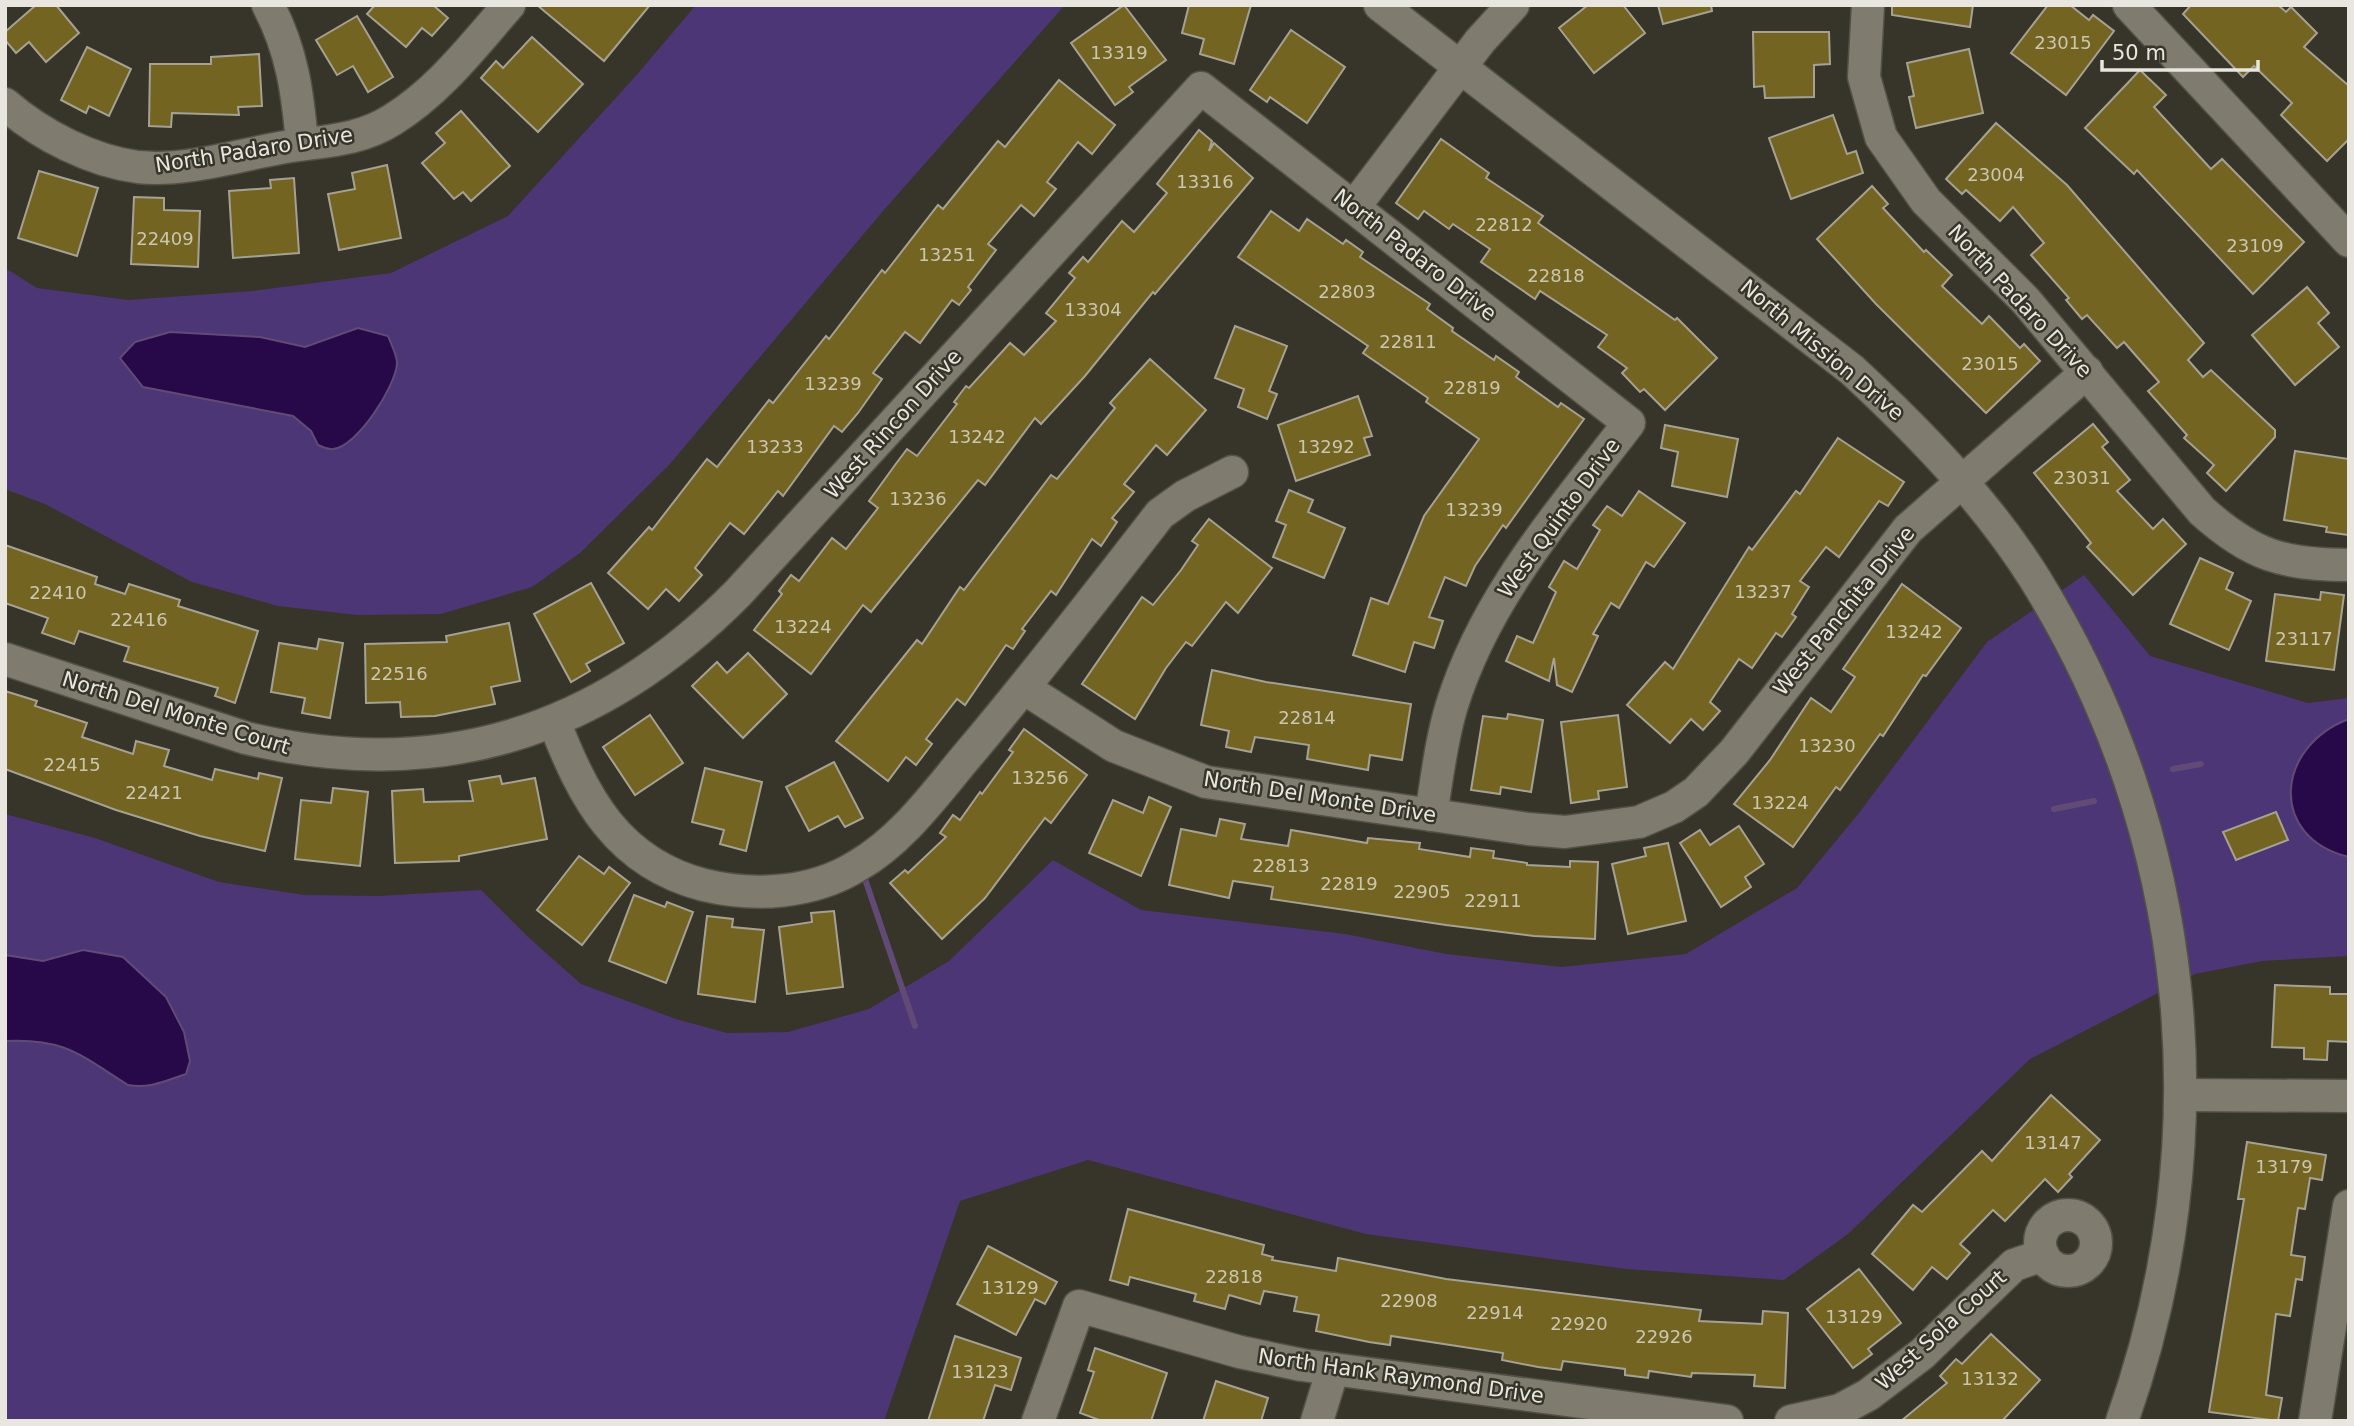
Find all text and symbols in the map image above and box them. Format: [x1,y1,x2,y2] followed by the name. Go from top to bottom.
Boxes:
[2102,28,2258,72] scale bar
[2034,32,2092,53] house number: 23015
[2112,41,2166,65] text: 50 m
[1090,42,1148,63] house number: 13319
[153,123,355,177] street label: North Padaro Drive
[1967,164,2025,185] house number: 23004
[1176,171,1234,192] house number: 13316
[1329,184,1501,326] street label: North Padaro Drive
[1475,214,1533,235] house number: 22812
[1943,220,2097,382] street label: North Padaro Drive
[136,228,194,249] house number: 22409
[2226,235,2284,256] house number: 23109
[918,244,976,265] house number: 13251
[1527,265,1585,286] house number: 22818
[1735,275,1909,425] street label: North Mission Drive
[1318,281,1376,302] house number: 22803
[1064,299,1122,320] house number: 13304
[1379,331,1437,352] house number: 22811
[820,344,966,504] street label: West Rincon Drive
[1961,353,2019,374] house number: 23015
[804,373,862,394] house number: 13239
[1443,377,1501,398] house number: 22819
[948,426,1006,447] house number: 13242
[1493,434,1625,602] street label: West Quinto Drive
[746,436,804,457] house number: 13233
[1297,436,1355,457] house number: 13292
[2053,467,2111,488] house number: 23031
[889,488,947,509] house number: 13236
[1445,499,1503,520] house number: 13239
[1768,522,1920,700] street label: West Panchita Drive
[1734,581,1792,602] house number: 13237
[29,582,87,603] house number: 22410
[110,609,168,630] house number: 22416
[774,616,832,637] house number: 13224
[1885,621,1943,642] house number: 13242
[2275,628,2333,649] house number: 23117
[370,663,428,684] house number: 22516
[59,667,293,759] street label: North Del Monte Court
[1278,707,1336,728] house number: 22814
[1798,735,1856,756] house number: 13230
[43,754,101,775] house number: 22415
[1011,767,1069,788] house number: 13256
[1202,767,1438,827] street label: North Del Monte Drive
[125,782,183,803] house number: 22421
[1751,792,1809,813] house number: 13224
[1252,855,1310,876] house number: 22813
[1320,873,1378,894] house number: 22819
[1393,881,1451,902] house number: 22905
[1464,890,1522,911] house number: 22911
[2024,1132,2082,1153] house number: 13147
[2255,1156,2313,1177] house number: 13179
[1871,1265,2011,1395] street label: West Sola Court
[1205,1266,1263,1287] house number: 22818
[981,1277,1039,1298] house number: 13129
[1380,1290,1438,1311] house number: 22908
[1466,1302,1524,1323] house number: 22914
[1825,1306,1883,1327] house number: 13129
[1550,1313,1608,1334] house number: 22920
[1635,1326,1693,1347] house number: 22926
[1257,1344,1545,1408] street label: North Hank Raymond Drive
[951,1361,1009,1382] house number: 13123
[1961,1368,2019,1389] house number: 13132

